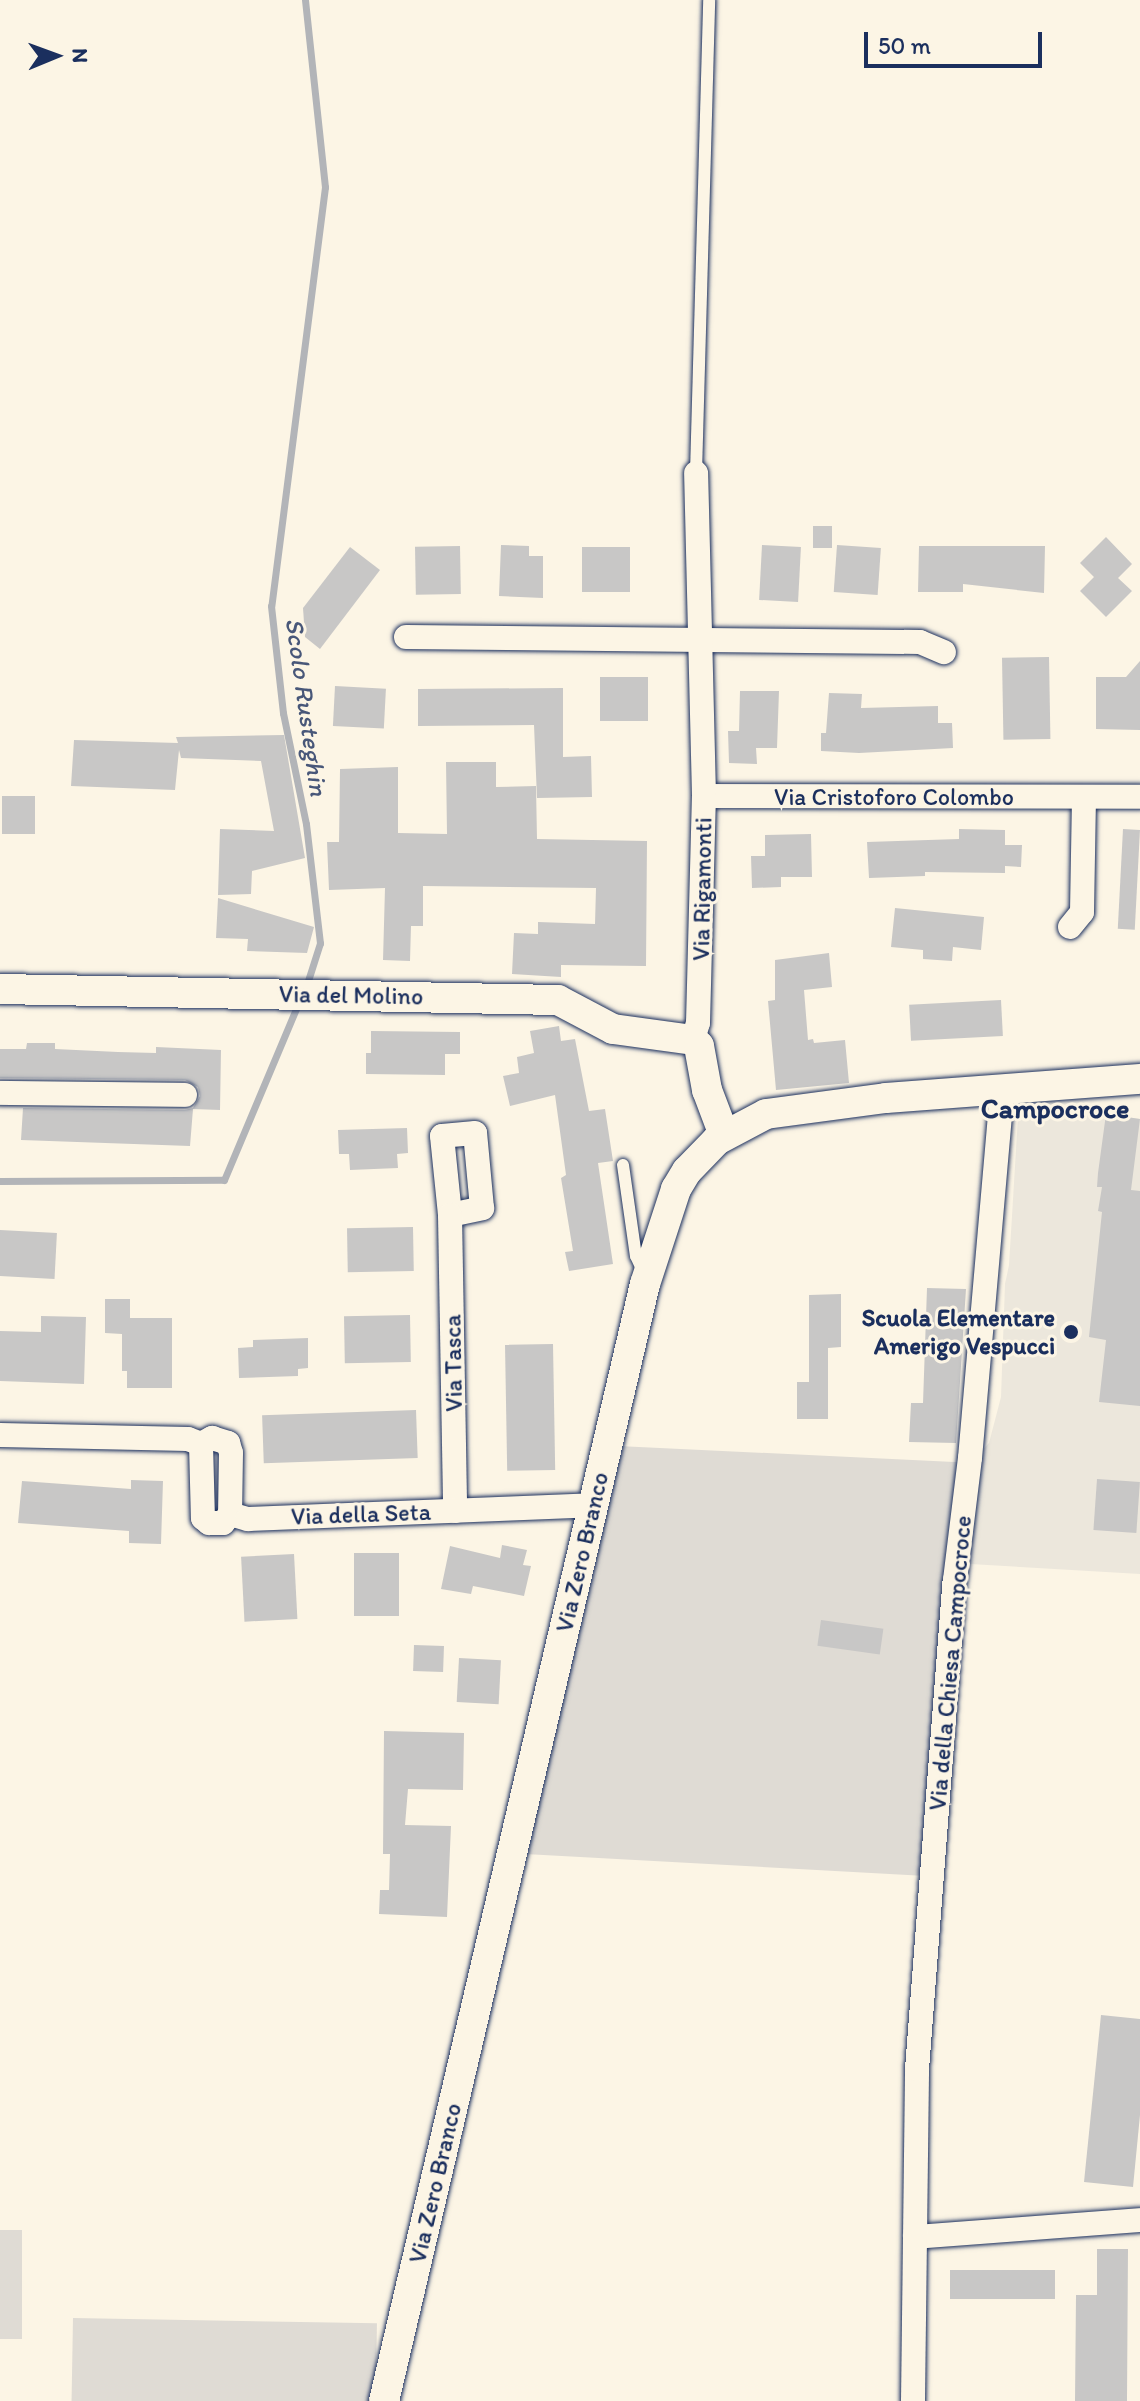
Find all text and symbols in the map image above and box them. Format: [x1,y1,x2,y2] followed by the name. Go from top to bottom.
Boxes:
[16,16,96,96] north arrow
[868,16,1046,66] scale bar
[878,31,931,60] text: 50 m
[67,48,94,63] text: N
[278,617,334,797] water label: Scolo Rusteghin
[774,783,1014,811] street label: Via Cristoforo Colombo
[686,817,718,961] street label: Via Rigamonti
[279,979,423,1011] street label: Via del Molino
[981,1091,1129,1125] district label: Campocroce
[862,1304,1055,1360] place label: Scuola Elementare Amerigo Vespucci
[438,1316,468,1410] street label: Via Tasca
[1062,1323,1080,1341] marker: Scuola Elementare Amerigo Vespucci
[550,1469,614,1635] street label: Via Zero Branco
[291,1497,431,1531] street label: Via della Seta
[923,1515,977,1811] street label: Via della Chiesa Campocroce
[403,2100,467,2266] street label: Via Zero Branco

